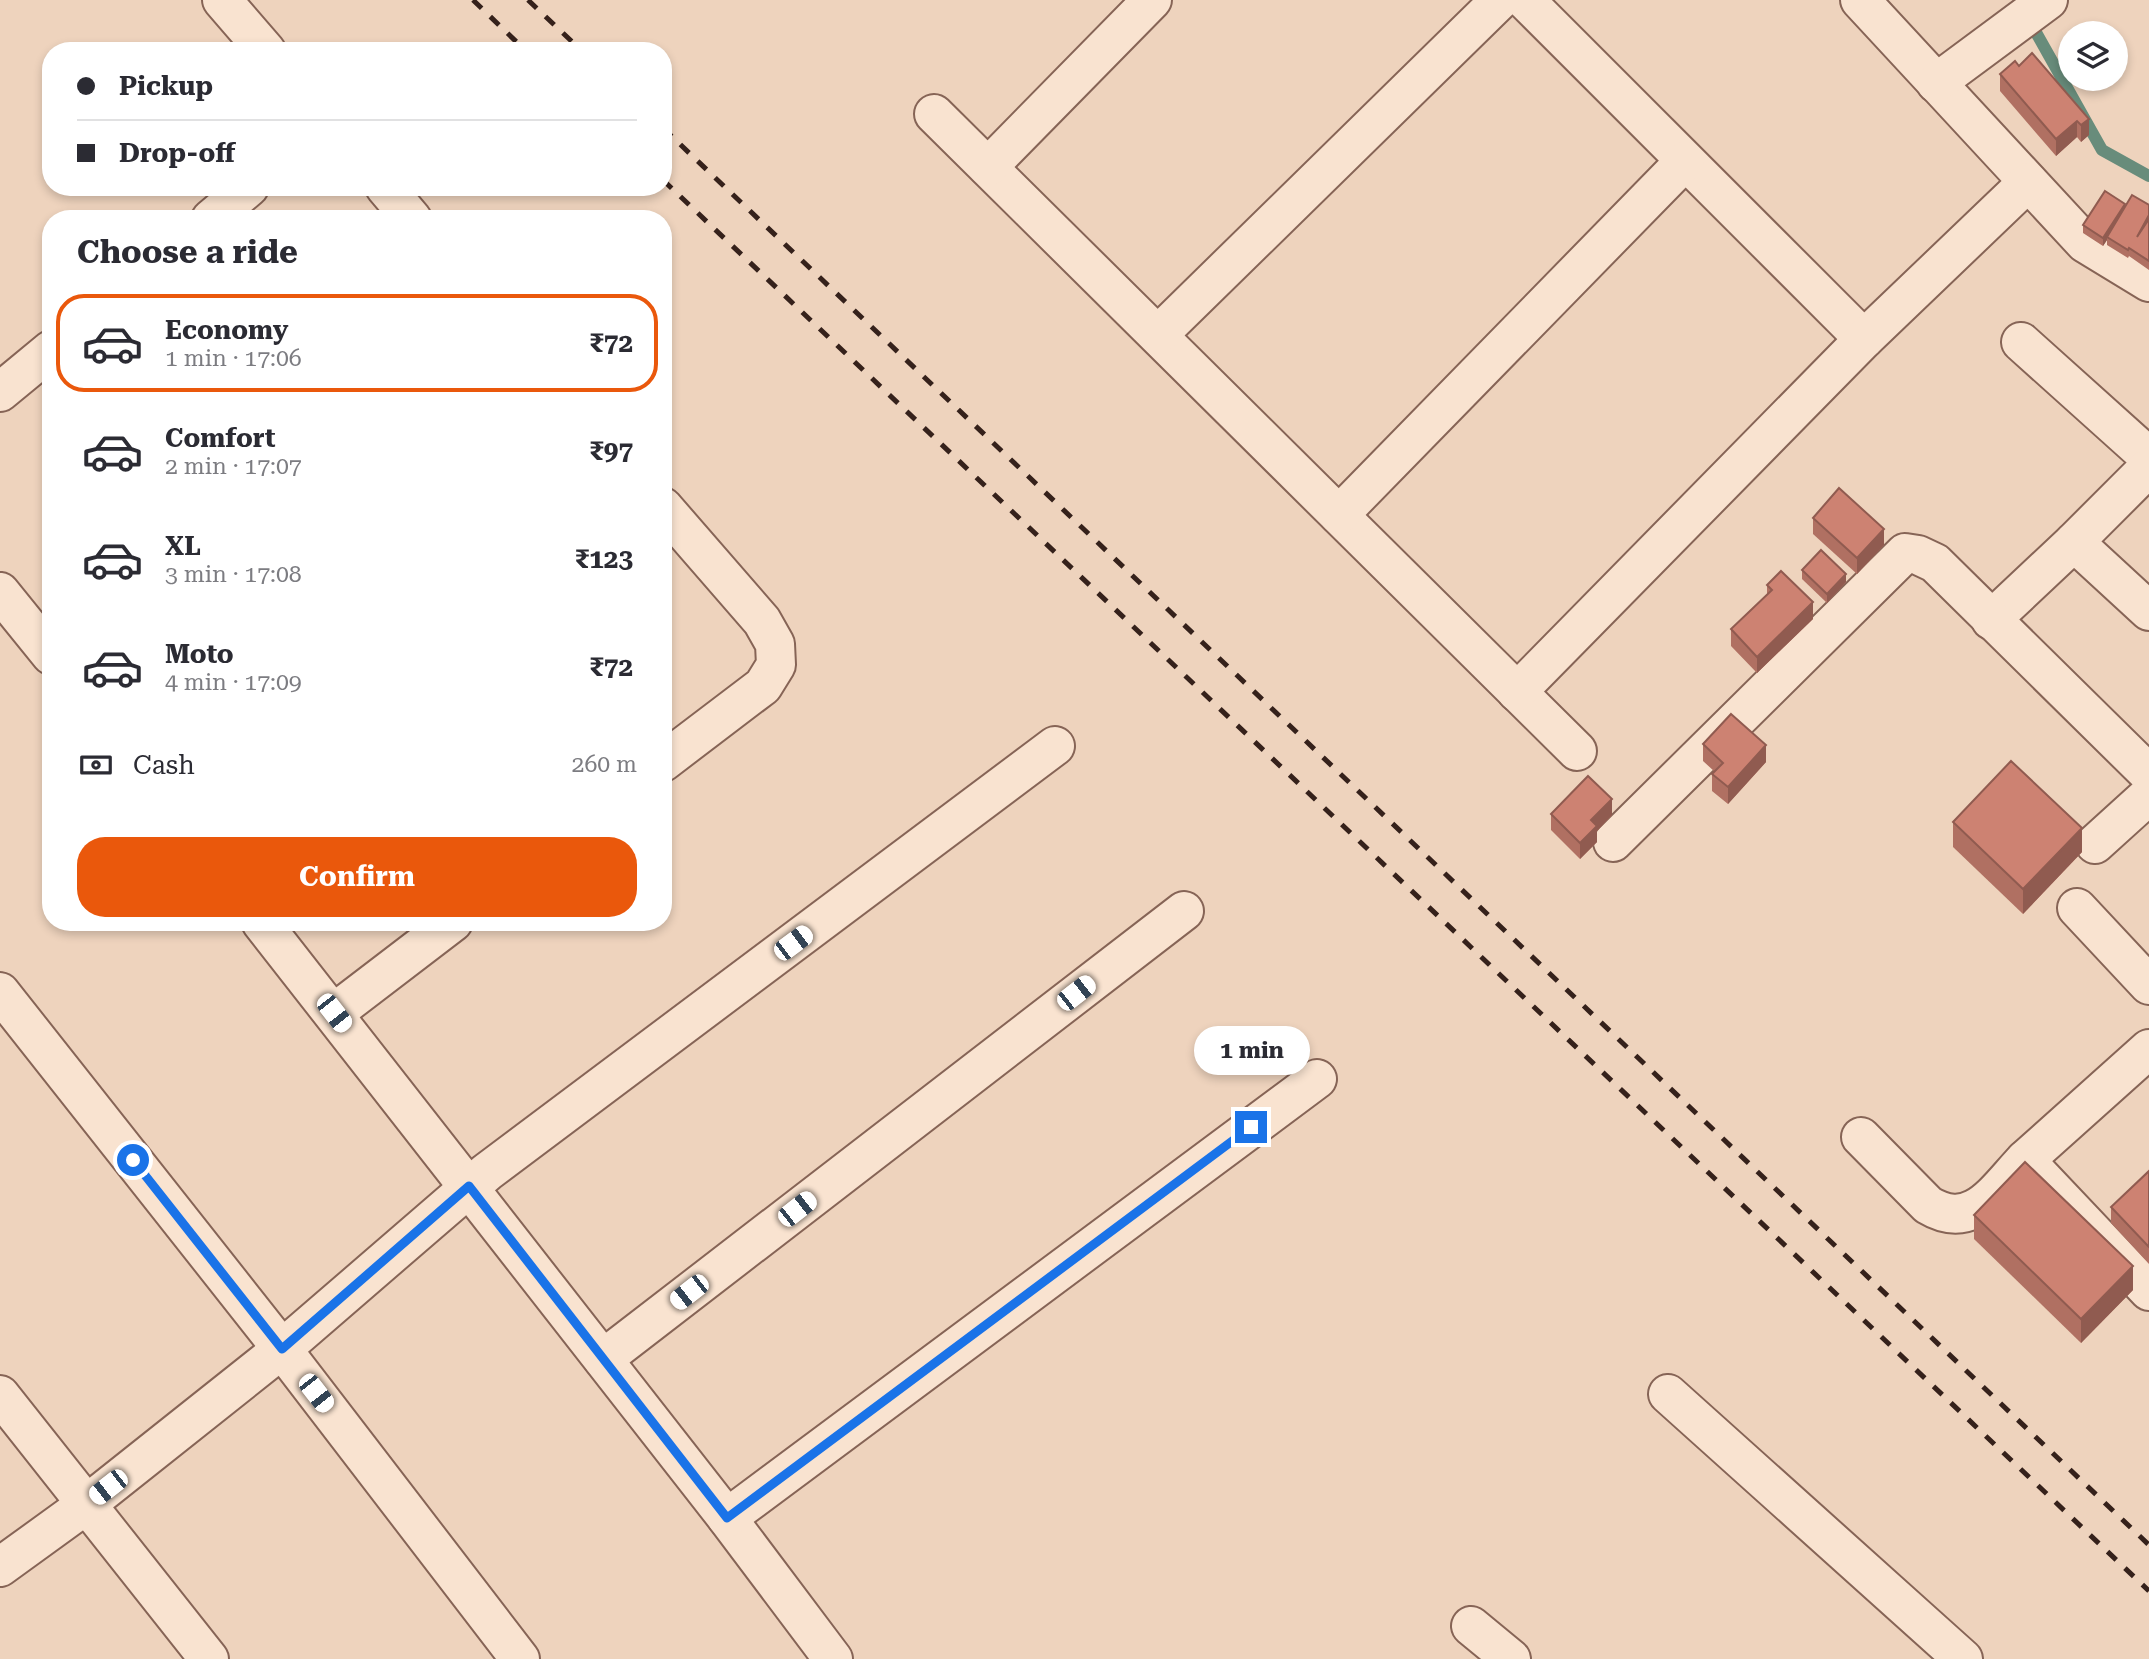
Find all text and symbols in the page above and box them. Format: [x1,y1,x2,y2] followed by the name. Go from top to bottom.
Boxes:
[2058,21,2128,91] map controls
[2058,21,2128,91] button: layers
[119,71,213,101] text: Pickup
[119,138,235,168] text: Drop-off
[77,233,298,271] text: Choose a ride
[81,312,144,375] icon: car
[165,315,288,345] text: Economy
[589,328,633,358] text: ₹72
[165,345,302,372] text: 1 min · 17:06
[81,420,144,483] icon: car
[165,423,275,453] text: Comfort
[589,436,633,466] text: ₹97
[165,453,302,480] text: 2 min · 17:07
[81,528,144,591] icon: car
[165,531,201,561] text: XL
[575,544,633,574] text: ₹123
[165,561,302,588] text: 3 min · 17:08
[81,636,144,699] icon: car
[165,639,234,669] text: Moto
[589,652,633,682] text: ₹72
[165,669,302,696] text: 4 min · 17:09
[77,746,115,784] icon: cash
[133,750,195,780] text: Cash
[572,751,637,778] text: 260 m
[77,837,637,917] button: Confirm
[770,922,817,964] car
[1053,972,1100,1014] car
[313,990,356,1036] car
[1193,1026,1309,1074] callout: 1 min
[1220,1037,1284,1064] text: 1 min
[1235,1111,1267,1143] route end
[117,1144,149,1176] route start
[774,1188,821,1230] car
[666,1271,713,1313] car
[295,1370,338,1416] car
[85,1466,132,1508] car

